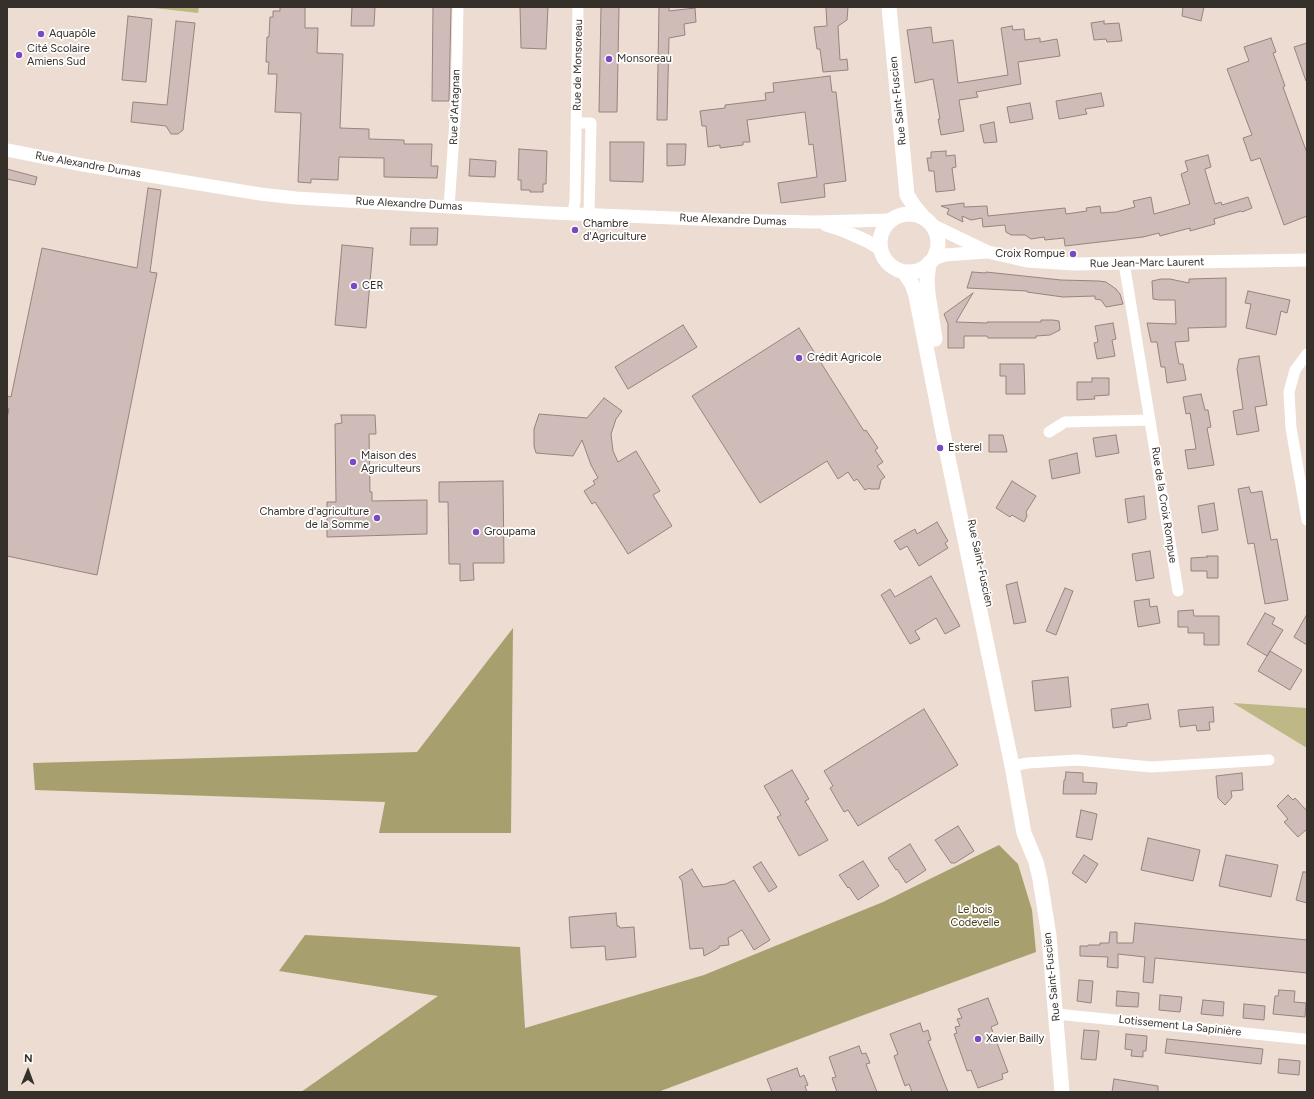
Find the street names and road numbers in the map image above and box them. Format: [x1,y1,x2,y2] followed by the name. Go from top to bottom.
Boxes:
[571,19,585,111] street label: Rue de Monsoreau
[887,56,909,146] street label: Rue Saint-Fuscien
[447,69,463,145] street label: Rue d'Artagnan
[34,149,142,181] street label: Rue Alexandre Dumas
[355,195,463,213] street label: Rue Alexandre Dumas
[679,212,787,228] street label: Rue Alexandre Dumas
[1090,255,1204,271] street label: Rue Jean-Marc Laurent
[1148,446,1180,564] street label: Rue de la Croix Rompue
[964,518,996,608] street label: Rue Saint-Fuscien
[1041,932,1063,1022] street label: Rue Saint-Fuscien
[1118,1013,1242,1039] street label: Lotissement La Sapinière

